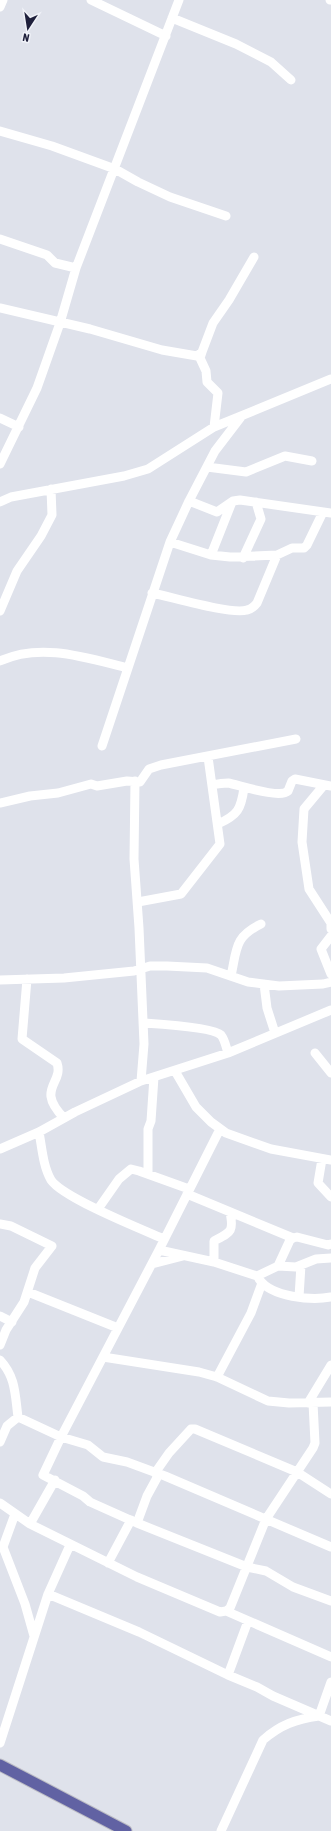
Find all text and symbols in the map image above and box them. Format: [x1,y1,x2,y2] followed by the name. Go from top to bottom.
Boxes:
[8,8,48,48] north arrow
[21,31,30,44] text: N

